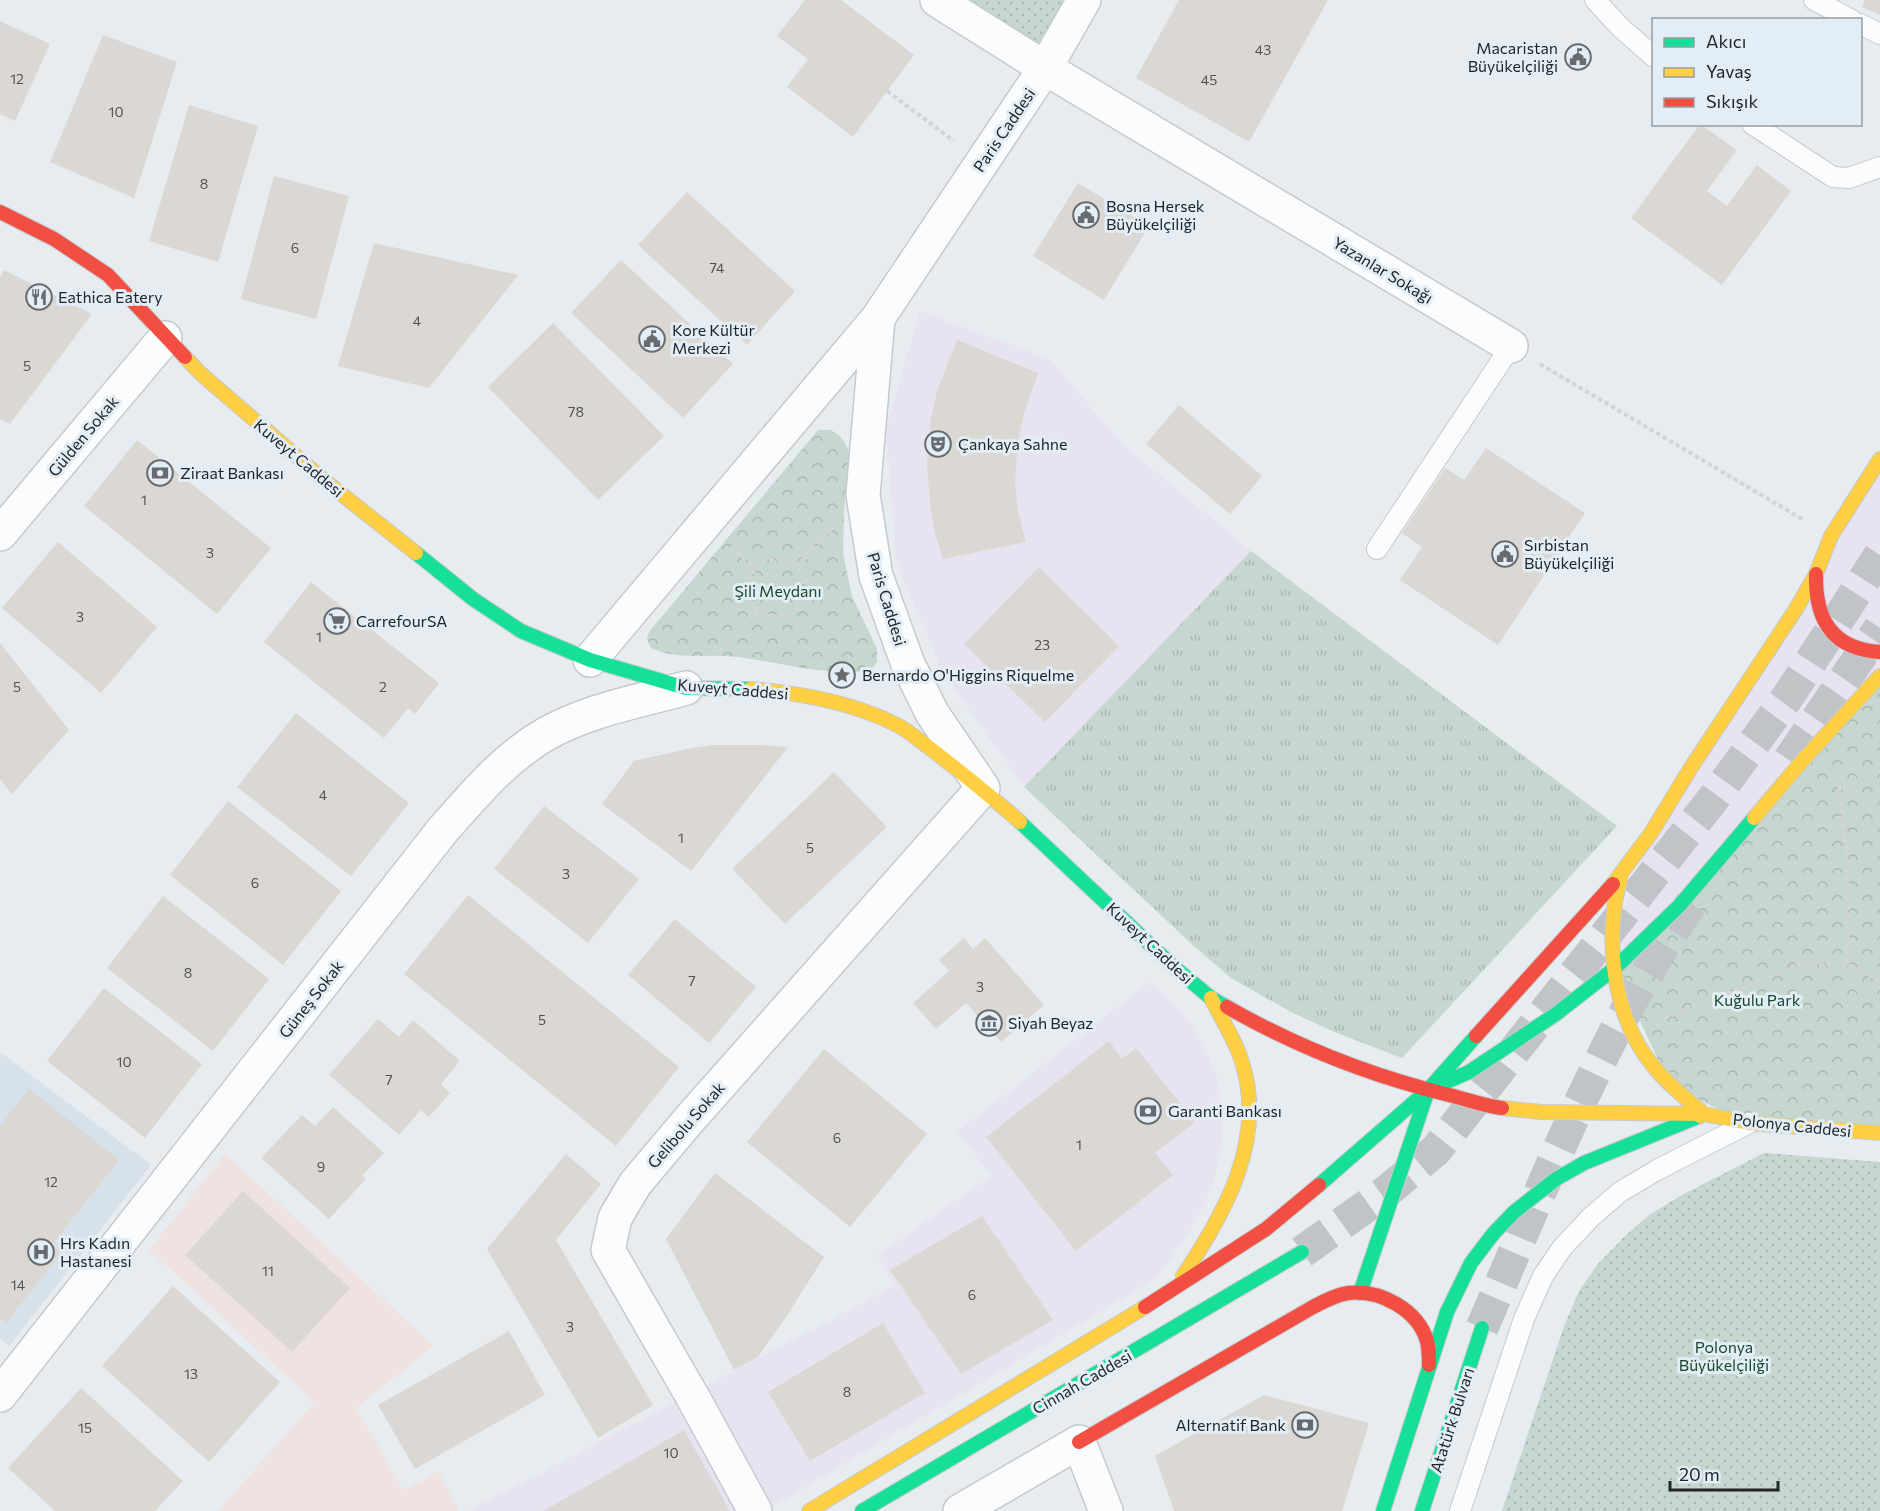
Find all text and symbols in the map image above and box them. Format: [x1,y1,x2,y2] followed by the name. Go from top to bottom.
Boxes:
[1652,18,1862,126] legend
[1706,30,1746,52] text: Akıcı
[1468,38,1558,75] place label: Macaristan Büyükelçiliği
[1255,41,1271,58] house number: 43
[1563,42,1593,72] public building icon: Macaristan Büyükelçiliği
[1706,60,1752,82] text: Yavaş
[10,70,24,87] house number: 12
[1201,71,1217,88] house number: 45
[969,84,1039,175] street label: Paris Caddesi
[1706,90,1758,112] text: Sıkışık
[108,103,124,120] house number: 10
[200,175,208,192] house number: 8
[1106,196,1205,233] place label: Bosna Hersek Büyükelçiliği
[1071,200,1101,230] public building icon: Bosna Hersek Büyükelçiliği
[1330,232,1437,307] street label: Yazanlar Sokağı
[291,239,299,256] house number: 6
[710,259,725,276] house number: 74
[24,282,54,312] restaurant icon: Eathica Eatery
[58,287,162,306] place label: Eathica Eatery
[413,312,422,329] house number: 4
[672,320,755,357] place label: Kore Kültür Merkezi
[637,324,667,354] public building icon: Kore Kültür Merkezi
[23,357,31,374] house number: 5
[43,391,122,480] street label: Gülden Sokak
[568,403,584,420] house number: 78
[251,415,348,501] street label: Kuveyt Caddesi
[923,429,953,459] theatre icon: Çankaya Sahne
[958,434,1067,453] place label: Çankaya Sahne
[145,458,175,488] bank icon: Ziraat Bankası
[180,463,284,482] place label: Ziraat Bankası
[141,491,147,508] house number: 1
[1524,535,1614,572] place label: Sırbistan Büyükelçiliği
[1490,539,1520,569] public building icon: Sırbistan Büyükelçiliği
[206,544,214,561] house number: 3
[864,550,911,648] street label: Paris Caddesi
[734,581,822,600] park label: Şili Meydanı
[322,606,352,636] supermarket icon: CarrefourSA
[76,608,84,625] house number: 3
[356,611,447,630] place label: CarrefourSA
[316,628,322,645] house number: 1
[1034,636,1050,653] house number: 23
[827,660,857,690] place icon: Bernardo O'Higgins Riquelme
[862,665,1074,684] place label: Bernardo O'Higgins Riquelme
[677,674,789,703] street label: Kuveyt Caddesi
[13,678,21,695] house number: 5
[379,678,387,695] house number: 2
[319,786,328,803] house number: 4
[678,829,684,846] house number: 1
[806,839,814,856] house number: 5
[562,865,570,882] house number: 3
[251,874,259,891] house number: 6
[1103,898,1197,987] street label: Kuveyt Caddesi
[274,956,347,1041] street label: Güneş Sokak
[184,964,192,981] house number: 8
[688,972,696,989] house number: 7
[976,978,984,995] house number: 3
[1714,990,1801,1009] park label: Kuğulu Park
[974,1008,1004,1038] museum icon: Siyah Beyaz
[538,1011,546,1028] house number: 5
[1008,1013,1093,1032] place label: Siyah Beyaz
[116,1053,132,1070] house number: 10
[385,1071,393,1088] house number: 7
[643,1077,728,1172] street label: Gelibolu Sokak
[1133,1096,1163,1126] bank icon: Garanti Bankası
[1168,1101,1282,1120] place label: Garanti Bankası
[1732,1109,1852,1140] street label: Polonya Caddesi
[833,1129,841,1146] house number: 6
[1076,1136,1082,1153] house number: 1
[317,1158,325,1175] house number: 9
[44,1173,58,1190] house number: 12
[60,1233,132,1270] place label: Hrs Kadın Hastanesi
[26,1237,56,1267] hospital icon: Hrs Kadın Hastanesi
[262,1262,274,1279] house number: 11
[11,1276,26,1293] house number: 14
[968,1286,976,1303] house number: 6
[566,1318,574,1335] house number: 3
[1679,1337,1769,1374] park label: Polonya Büyükelçiliği
[1029,1345,1135,1418] street label: Cinnah Caddesi
[184,1365,198,1382] house number: 13
[1426,1365,1477,1475] street label: Atatürk Bulvarı
[843,1383,851,1400] house number: 8
[1290,1410,1320,1440] bank icon: Alternatif Bank
[1175,1415,1286,1434] place label: Alternatif Bank
[78,1419,92,1436] house number: 15
[663,1444,679,1461] house number: 10
[1670,1454,1778,1492] scale bar
[1679,1463,1720,1485] text: 20 m

